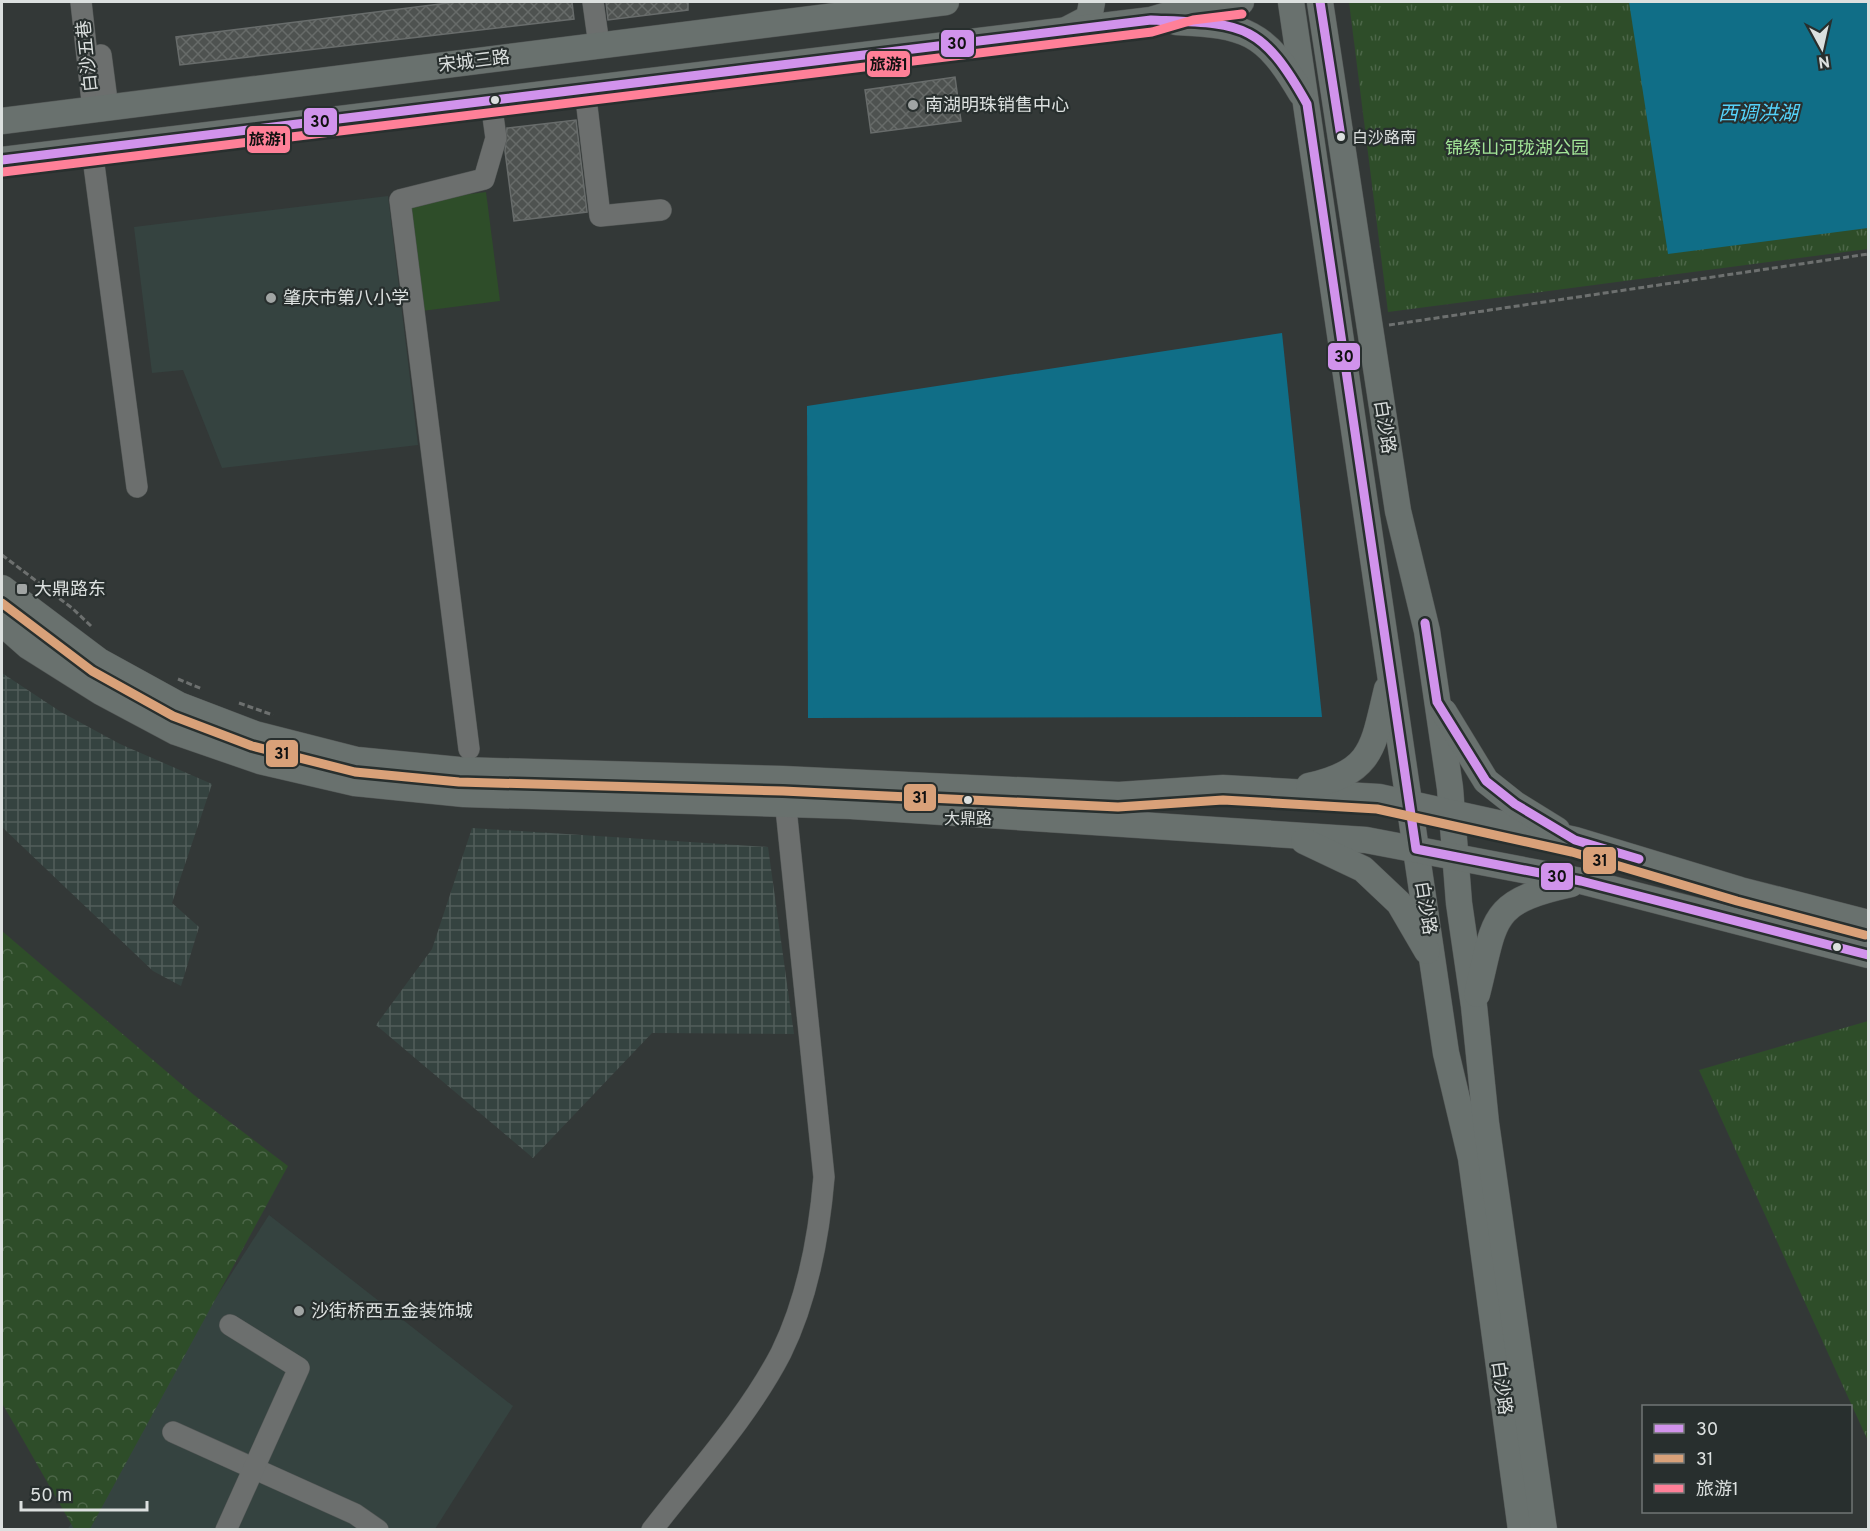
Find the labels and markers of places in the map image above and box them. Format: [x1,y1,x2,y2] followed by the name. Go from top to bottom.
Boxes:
[489,94,501,106] unlabelled marker
[925,95,1069,118] place label: 南湖明珠销售中心
[906,98,920,112] marker: 南湖明珠销售中心
[1352,129,1416,149] place label: 白沙路南
[1335,131,1347,143] marker: 白沙路南
[283,288,409,311] place label: 肇庆市第八小学
[264,291,278,305] marker: 肇庆市第八小学
[34,579,106,602] place label: 大鼎路东
[15,582,29,596] marker: 大鼎路东
[962,794,974,806] marker: 大鼎路
[944,810,992,830] place label: 大鼎路
[1831,941,1843,953] unlabelled marker
[311,1301,473,1324] place label: 沙街桥西五金装饰城
[292,1304,306,1318] marker: 沙街桥西五金装饰城

